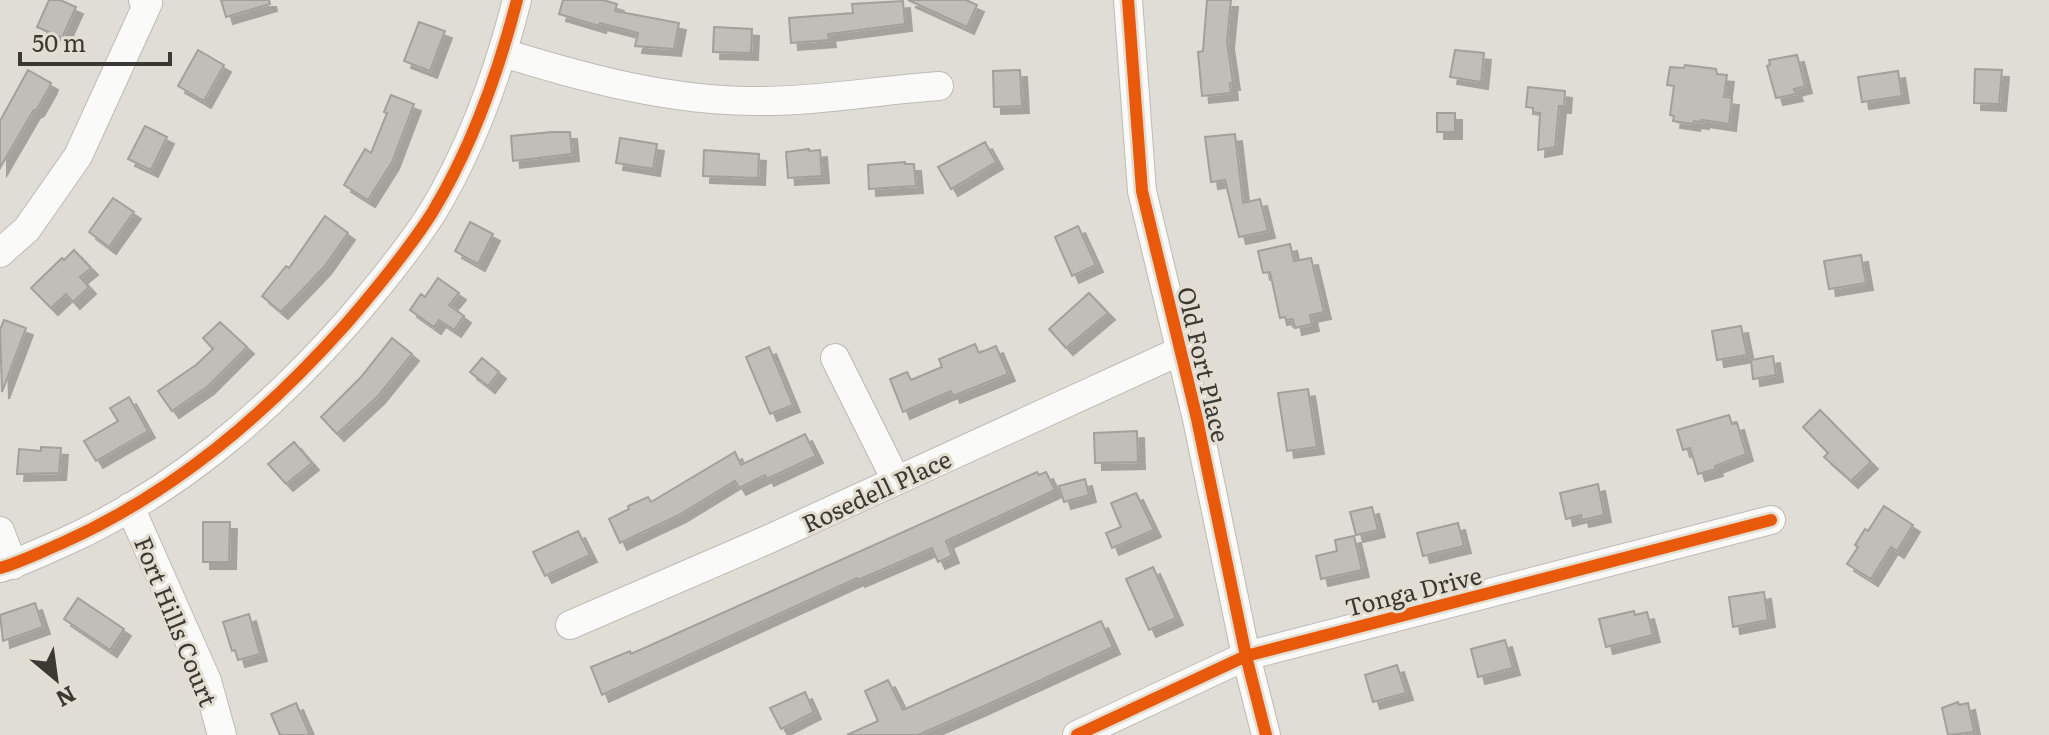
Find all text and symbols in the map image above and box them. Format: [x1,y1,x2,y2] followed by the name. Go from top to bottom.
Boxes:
[20,16,170,66] scale bar
[32,24,86,59] text: 50 m
[1170,283,1240,445] street label: Old Fort Place
[796,440,956,540] street label: Rosedell Place
[127,531,227,711] street label: Fort Hills Court
[1341,556,1485,624] street label: Tonga Drive
[16,639,96,719] north arrow
[50,679,82,717] text: N

